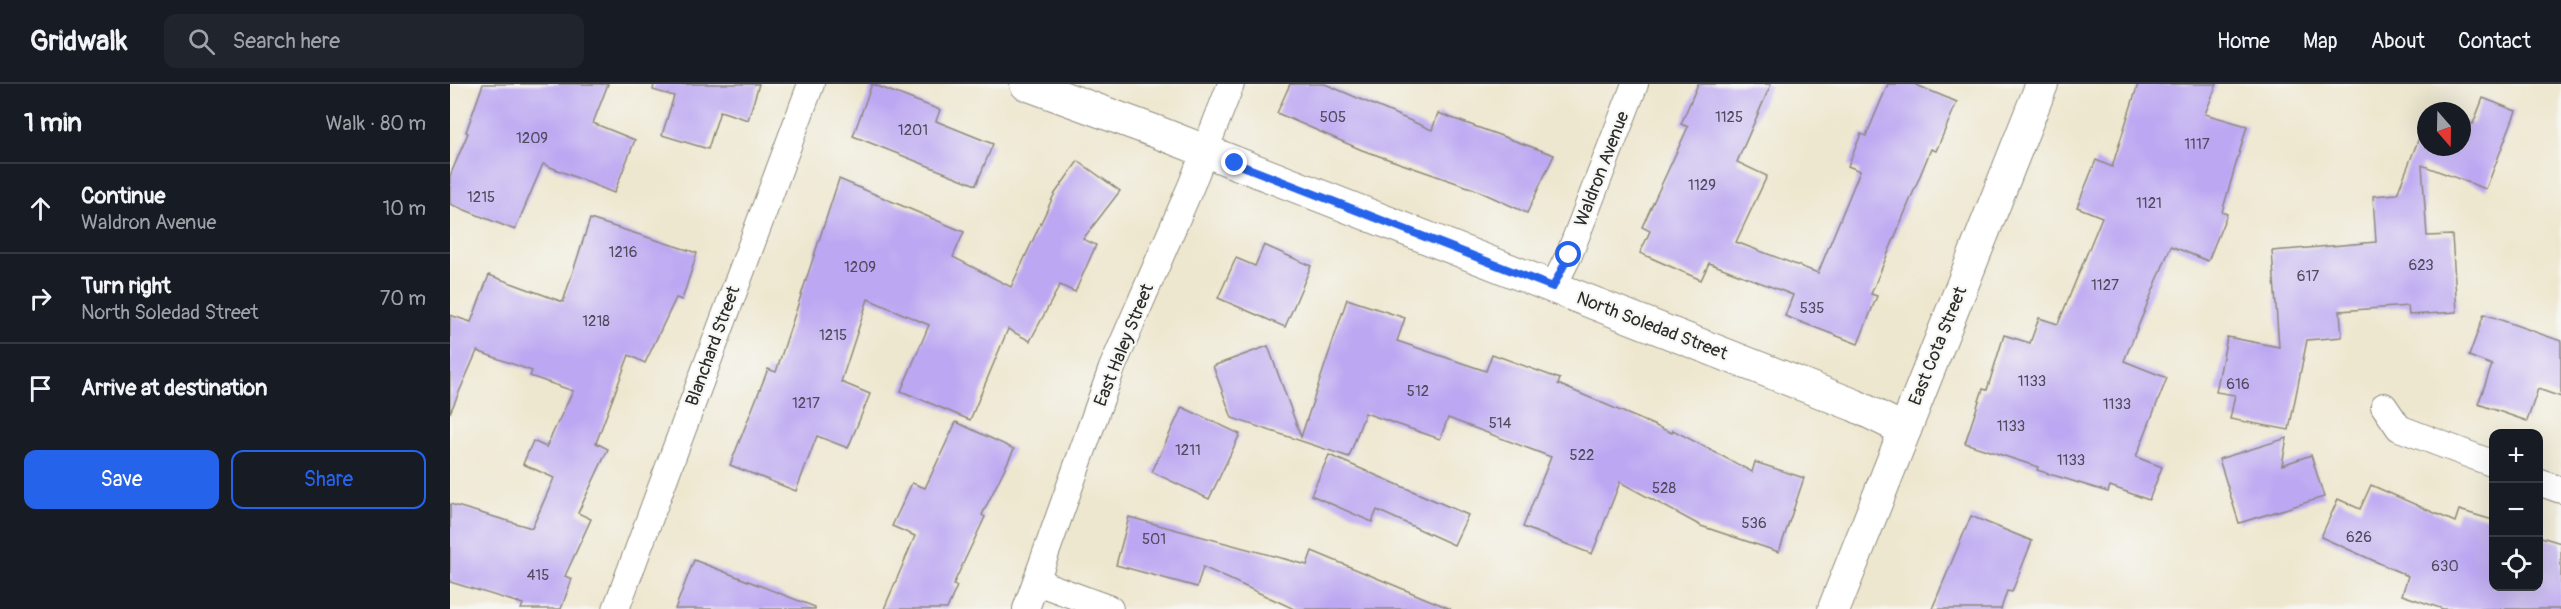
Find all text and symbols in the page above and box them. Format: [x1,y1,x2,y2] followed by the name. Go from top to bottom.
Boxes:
[164,14,584,68] search box
[30,24,128,59] text: Gridwalk
[185,25,218,58] icon: search
[233,27,340,55] text: Search here
[2217,28,2270,55] text: Home
[2303,28,2338,55] text: Map
[2371,28,2425,55] text: About
[2458,28,2531,55] text: Contact
[2417,102,2471,156] north arrow
[24,107,82,139] text: 1 min
[1320,108,1346,127] house number: 505
[1569,108,1635,230] street label: Waldron Avenue
[1715,108,1743,127] house number: 1125
[326,111,426,136] text: Walk · 80 m
[898,121,928,140] house number: 1201
[516,129,548,148] house number: 1209
[2184,135,2210,154] house number: 1117
[1221,149,1247,175] route end
[1688,176,1716,195] house number: 1129
[81,182,165,210] text: Continue
[467,188,495,207] house number: 1215
[24,192,57,225] icon: ahead
[2136,194,2162,213] house number: 1121
[382,196,426,221] text: 10 m
[81,210,216,235] text: Waldron Avenue
[1555,241,1581,267] route start
[609,243,637,262] house number: 1216
[2408,256,2434,275] house number: 623
[844,258,876,277] house number: 1209
[2297,267,2319,286] house number: 617
[81,272,171,300] text: Turn right
[2091,276,2119,295] house number: 1127
[1089,280,1159,410] street label: East Haley Street
[24,282,57,315] icon: right
[681,282,746,409] street label: Blanchard Street
[1904,283,1973,409] street label: East Cota Street
[380,286,426,311] text: 70 m
[1573,287,1731,366] street label: North Soledad Street
[1800,299,1824,318] house number: 535
[81,300,259,325] text: North Soledad Street
[582,312,610,331] house number: 1218
[819,326,847,345] house number: 1215
[24,372,57,405] icon: arrive
[2018,372,2046,391] house number: 1133
[81,374,267,402] text: Arrive at destination
[2226,375,2250,394] house number: 616
[1407,382,1429,401] house number: 512
[792,394,820,413] house number: 1217
[2103,395,2131,414] house number: 1133
[1489,414,1512,433] house number: 514
[1997,417,2025,436] house number: 1133
[2489,429,2543,591] map controls
[2489,429,2543,483] button: +
[1175,441,1201,460] house number: 1211
[1570,446,1594,465] house number: 522
[24,450,219,509] button: Save
[231,450,426,509] button: Share
[2057,451,2085,470] house number: 1133
[1652,479,1676,498] house number: 528
[2489,483,2543,537] button: −
[1741,514,1767,533] house number: 536
[2346,528,2372,547] house number: 626
[1142,530,1166,549] house number: 501
[2489,537,2543,591] button: locate
[2431,557,2459,576] house number: 630
[527,566,549,585] house number: 415

